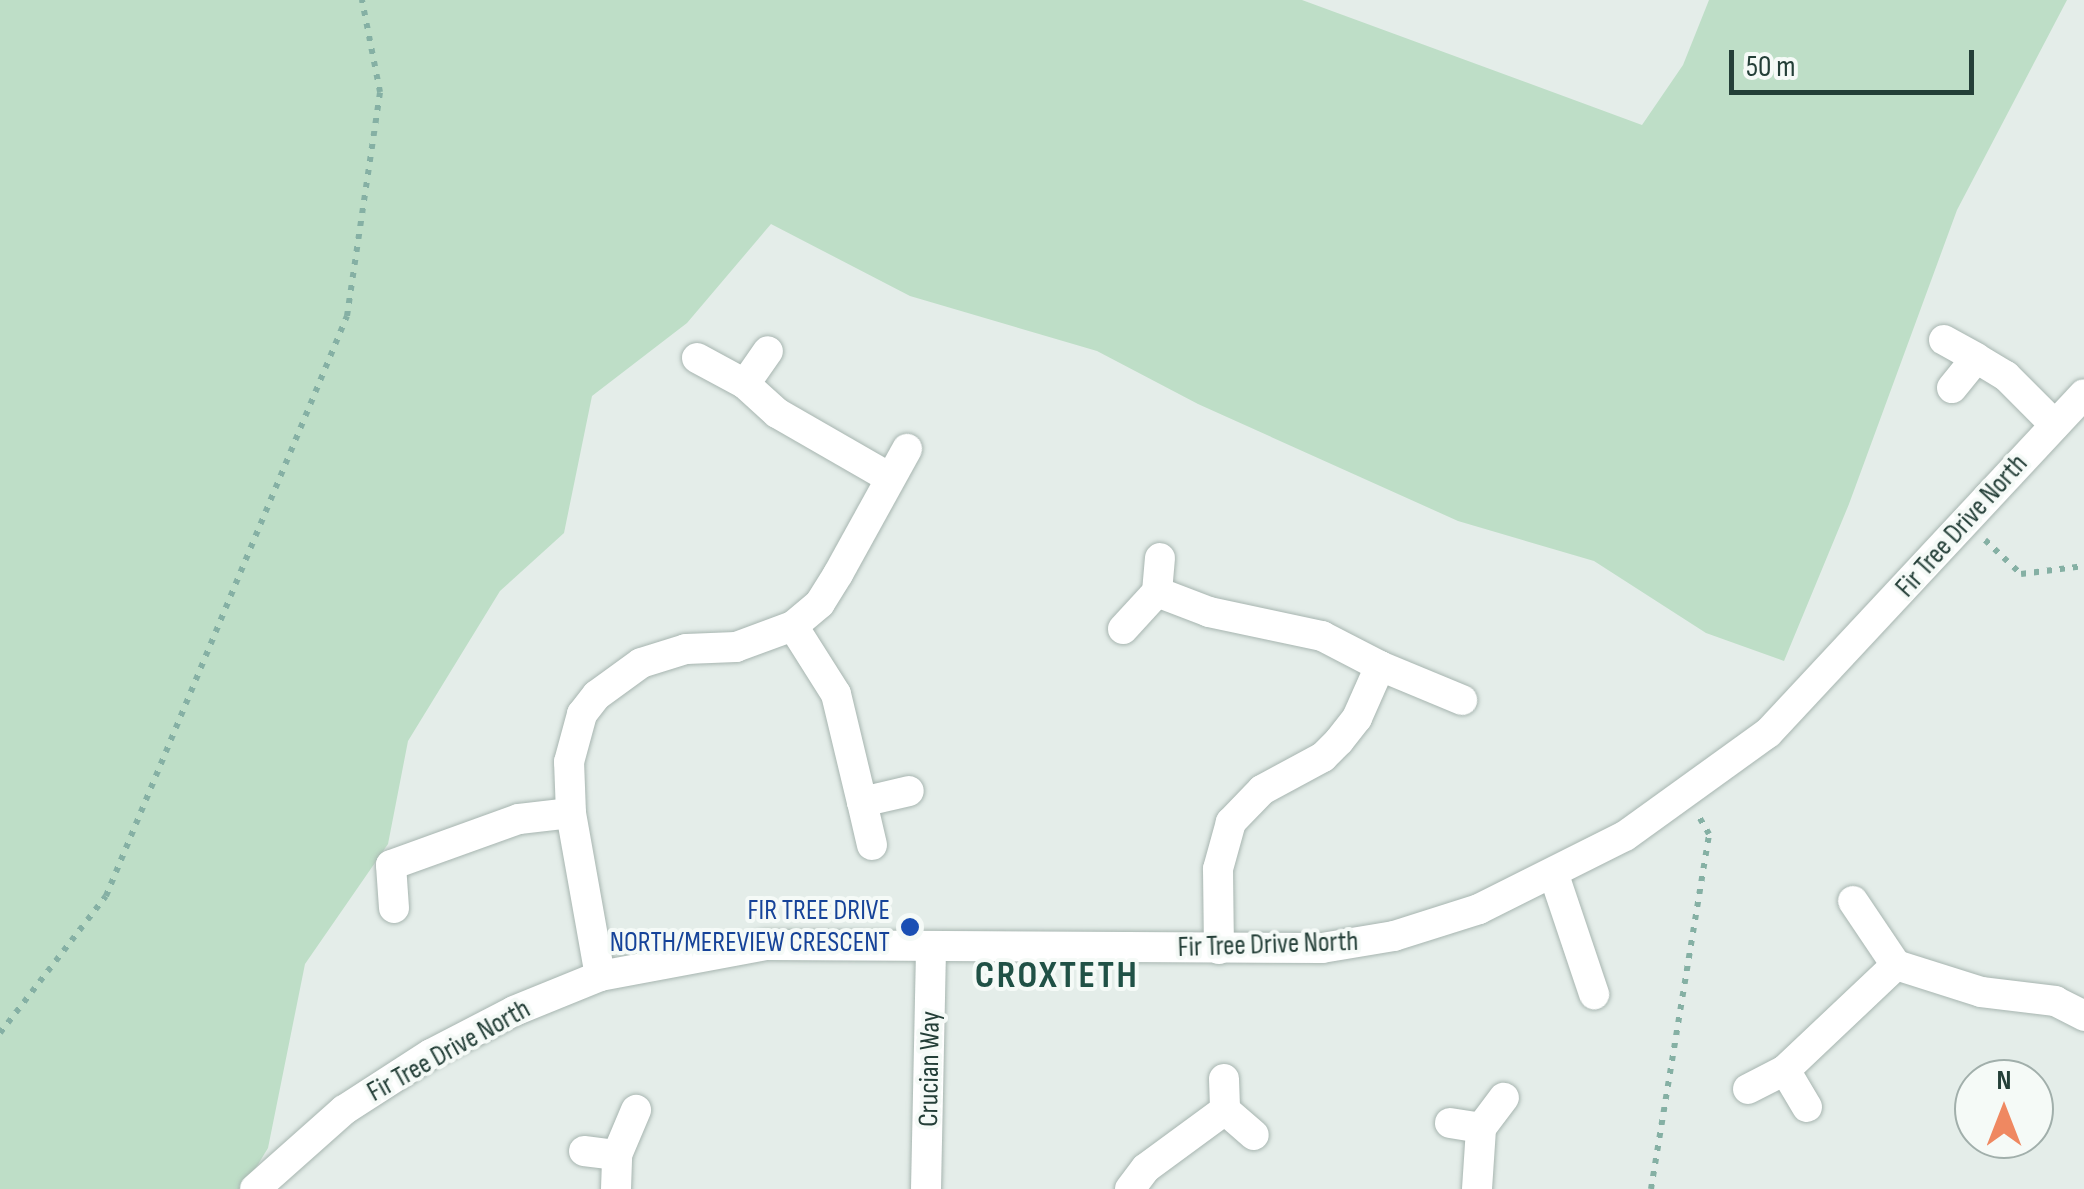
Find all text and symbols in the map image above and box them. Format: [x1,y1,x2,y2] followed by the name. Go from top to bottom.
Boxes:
[1734,30,1979,92] scale bar
[1746,49,1795,85] text: 50 m
[1889,448,2035,604] street label: Fir Tree Drive North
[610,894,890,960] place label: FIR TREE DRIVE NORTH/MEREVIEW CRESCENT
[899,916,921,938] marker: FIR TREE DRIVE NORTH/MEREVIEW CRESCENT
[1177,925,1359,965] street label: Fir Tree Drive North
[975,953,1139,999] district label: CROXTETH
[362,993,536,1109] street label: Fir Tree Drive North
[912,1011,948,1127] street label: Crucian Way
[1954,1059,2054,1159] north arrow
[1997,1064,2011,1097] text: N

